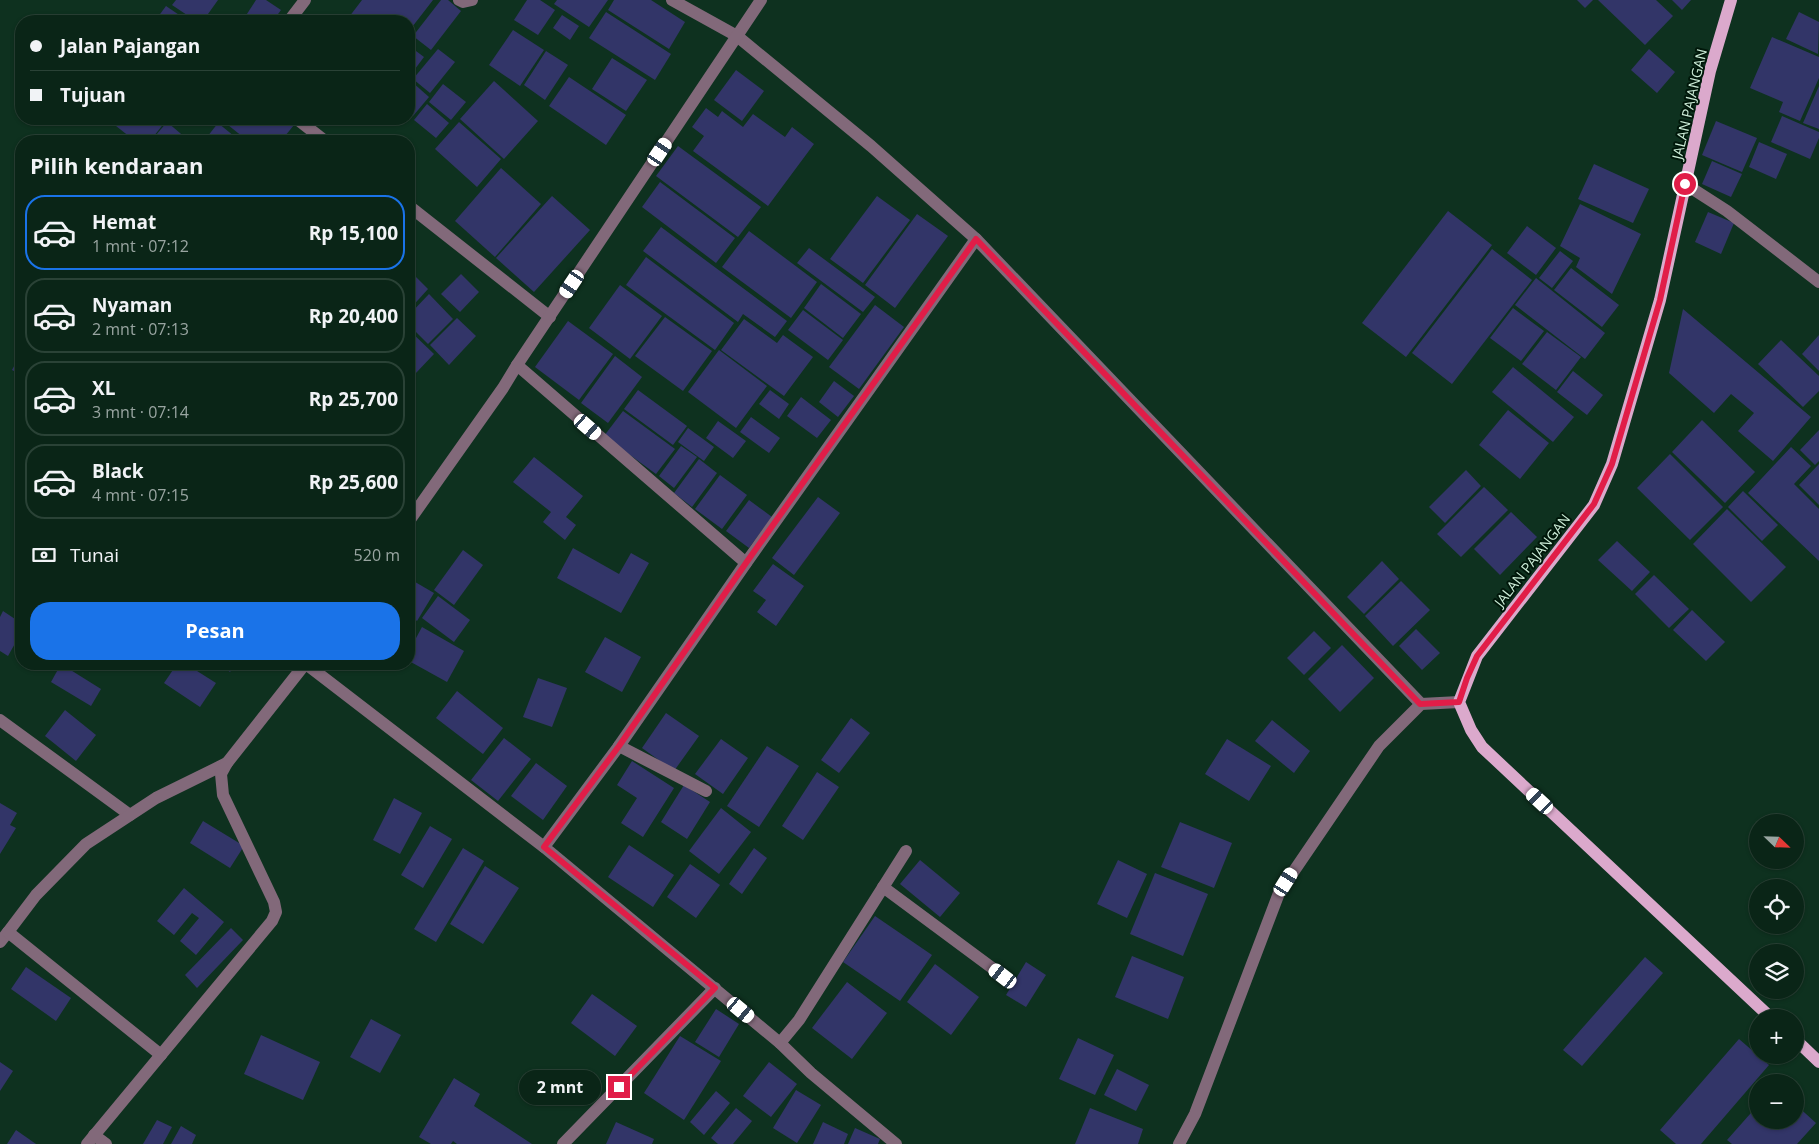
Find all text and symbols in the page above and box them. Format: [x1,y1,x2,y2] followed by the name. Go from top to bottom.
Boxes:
[60,33,200,59] text: Jalan Pajangan
[1667,47,1711,163] street label: JALAN PAJANGAN
[60,82,126,108] text: Tujuan
[645,135,674,169] car
[30,150,203,180] text: Pilih kendaraan
[1674,173,1696,195] route start
[92,209,156,235] text: Hemat
[32,210,77,255] icon: car
[309,220,398,246] text: Rp 15,100
[92,235,189,257] text: 1 mnt · 07:12
[557,267,586,301] car
[92,292,172,318] text: Nyaman
[32,293,77,338] icon: car
[309,303,398,329] text: Rp 20,400
[92,318,189,340] text: 2 mnt · 07:13
[92,375,115,401] text: XL
[32,376,77,421] icon: car
[309,386,398,412] text: Rp 25,700
[92,401,189,423] text: 3 mnt · 07:14
[571,411,604,443] car
[92,458,144,484] text: Black
[32,459,77,504] icon: car
[309,469,398,495] text: Rp 25,600
[92,484,189,506] text: 4 mnt · 07:15
[1489,510,1574,612] street label: JALAN PAJANGAN
[30,541,58,569] icon: cash
[70,542,119,568] text: Tunai
[354,544,400,566] text: 520 m
[30,602,400,660] button: Pesan
[1523,785,1556,817] car
[1749,814,1804,869] north arrow
[1749,814,1804,1129] map controls
[1271,865,1300,899] car
[1749,879,1804,934] button: locate
[1749,944,1804,999] button: layers
[986,961,1019,991] car
[724,995,757,1025] car
[1749,1009,1804,1064] button: +
[519,1070,602,1104] callout: 2 mnt
[1749,1074,1804,1129] button: −
[537,1076,583,1098] text: 2 mnt
[608,1076,630,1098] route end

